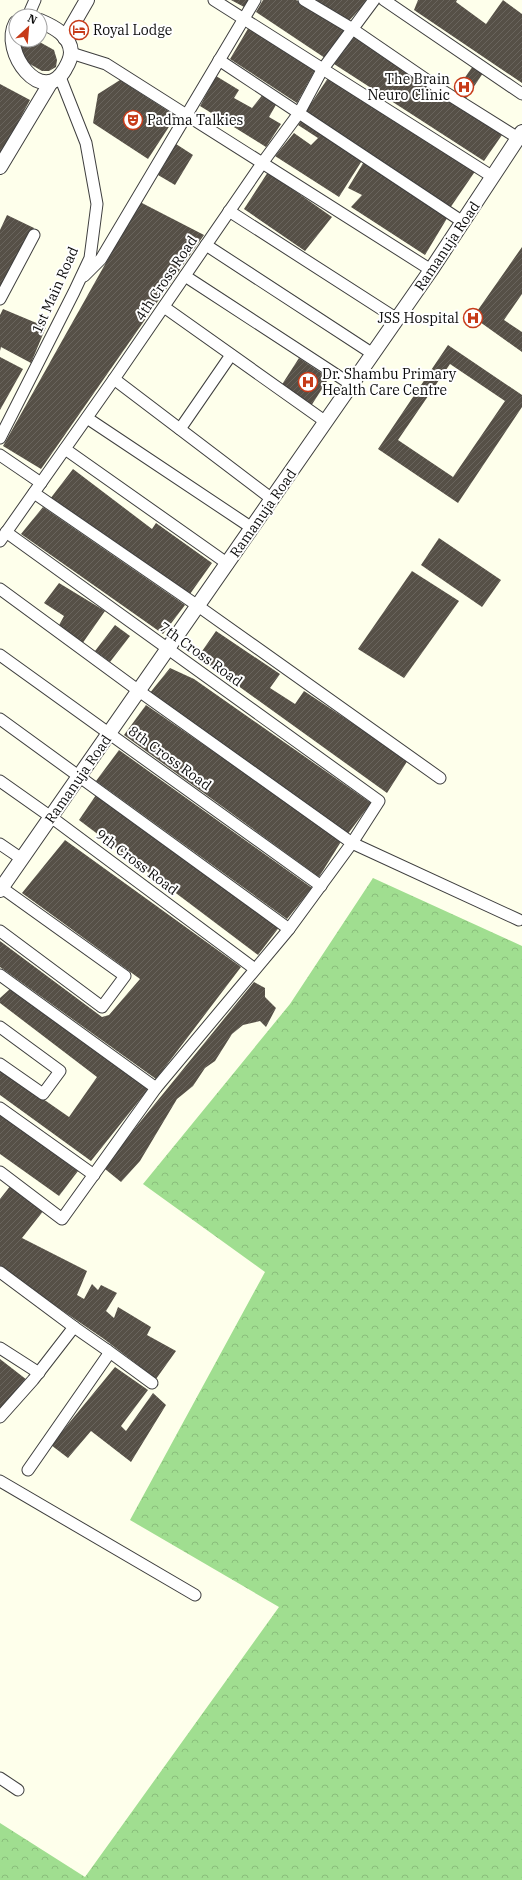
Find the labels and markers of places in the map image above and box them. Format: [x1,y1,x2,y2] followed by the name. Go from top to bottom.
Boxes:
[68,19,90,41] hotel icon: Royal Lodge
[93,21,172,39] place label: Royal Lodge
[367,70,450,104] place label: The Brain Neuro Clinic
[453,76,475,98] hospital icon: The Brain Neuro Clinic
[122,109,144,131] theatre icon: Padma Talkies
[147,111,243,129] place label: Padma Talkies
[462,307,484,329] hospital icon: JSS Hospital
[377,309,459,327] place label: JSS Hospital
[322,365,457,399] place label: Dr. Shambu Primary Health Care Centre
[297,371,319,393] hospital icon: Dr. Shambu Primary Health Care Centre

